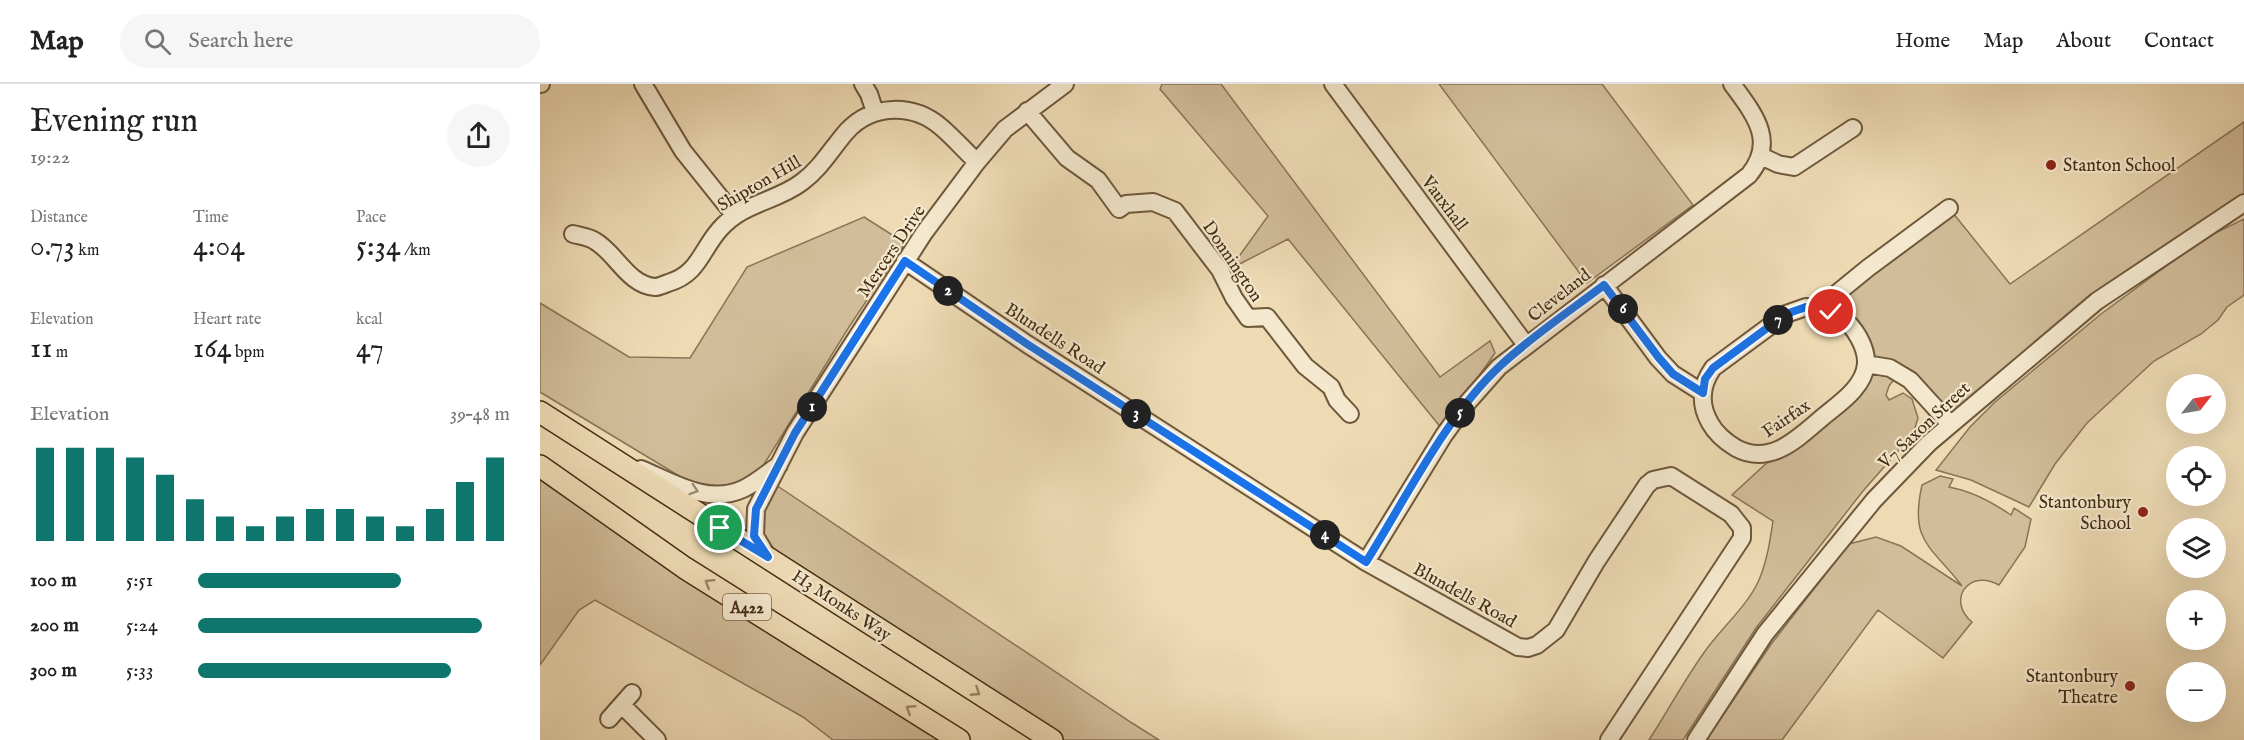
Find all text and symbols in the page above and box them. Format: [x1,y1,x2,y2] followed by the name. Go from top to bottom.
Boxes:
[120,14,540,68] search box
[30,24,84,59] text: Map
[141,25,174,58] icon: search
[189,27,293,55] text: Search here
[1895,28,1950,55] text: Home
[1983,28,2023,55] text: Map
[2056,28,2111,55] text: About
[2144,28,2214,55] text: Contact
[30,101,198,143] text: Evening run
[447,104,510,167] button: share
[30,145,70,170] text: 19:22
[714,151,806,217] street label: Shipton Hill
[2063,155,2176,178] place label: Stanton School
[2044,158,2058,172] marker: Stanton School
[1415,171,1472,236] street label: Vauxhall
[853,201,932,302] street label: Mercers Drive
[30,208,88,228] text: Distance
[193,208,229,228] text: Time
[356,208,386,228] text: Pace
[1196,217,1267,307] street label: Donnington
[30,228,75,266] text: 0.73
[193,228,245,266] text: 4:04
[356,228,401,266] text: 5:34
[75,241,99,261] text: km
[401,241,431,261] text: /km
[1524,264,1596,328] street label: Cleveland
[933,276,963,306] pin: 2
[944,281,952,301] text: 2
[1805,286,1856,337] pin
[1608,294,1638,324] pin: 6
[1814,295,1847,328] icon: check
[1000,298,1109,380] street label: Blundells Road
[1620,299,1626,319] text: 6
[1763,305,1793,335] pin: 7
[30,310,93,330] text: Elevation
[193,310,261,330] text: Heart rate
[356,310,383,330] text: kcal
[1774,310,1782,330] text: 7
[30,330,52,368] text: 11
[193,330,232,368] text: 164
[356,330,384,368] text: 47
[52,343,68,363] text: m
[232,343,265,363] text: bpm
[2166,374,2226,434] north arrow
[2166,374,2226,722] map controls
[1873,378,1976,475] street label: V7 Saxon Street
[797,392,827,422] pin: 1
[1758,395,1816,444] street label: Fairfax
[809,397,815,417] text: 1
[1445,398,1475,428] pin: 5
[1121,399,1151,429] pin: 3
[30,402,109,427] text: Elevation
[450,402,510,427] text: 39–48 m
[1457,403,1463,423] text: 5
[1133,404,1139,424] text: 3
[2166,446,2226,506] button: locate
[688,483,699,496] one-way arrow
[2039,492,2131,536] place label: Stantonbury School
[694,502,745,553] pin
[2136,505,2150,519] marker: Stantonbury School
[703,511,736,544] icon: arrive
[2166,518,2226,578] button: layers
[1310,520,1340,550] pin: 4
[1321,525,1329,545] text: 4
[1409,559,1520,634] street label: Blundells Road
[787,565,896,647] street label: H3 Monks Way
[30,568,77,593] text: 100 m
[126,568,153,593] text: 5:51
[705,578,715,590] one-way arrow
[2166,590,2226,650] button: +
[723,594,771,620] road number: A422
[30,613,79,638] text: 200 m
[126,613,158,638] text: 5:24
[30,658,77,683] text: 300 m
[126,658,153,683] text: 5:33
[2166,662,2226,722] button: −
[2026,666,2118,710] place label: Stantonbury Theatre
[2123,679,2137,693] marker: Stantonbury Theatre
[970,684,980,696] one-way arrow
[906,704,916,716] one-way arrow

